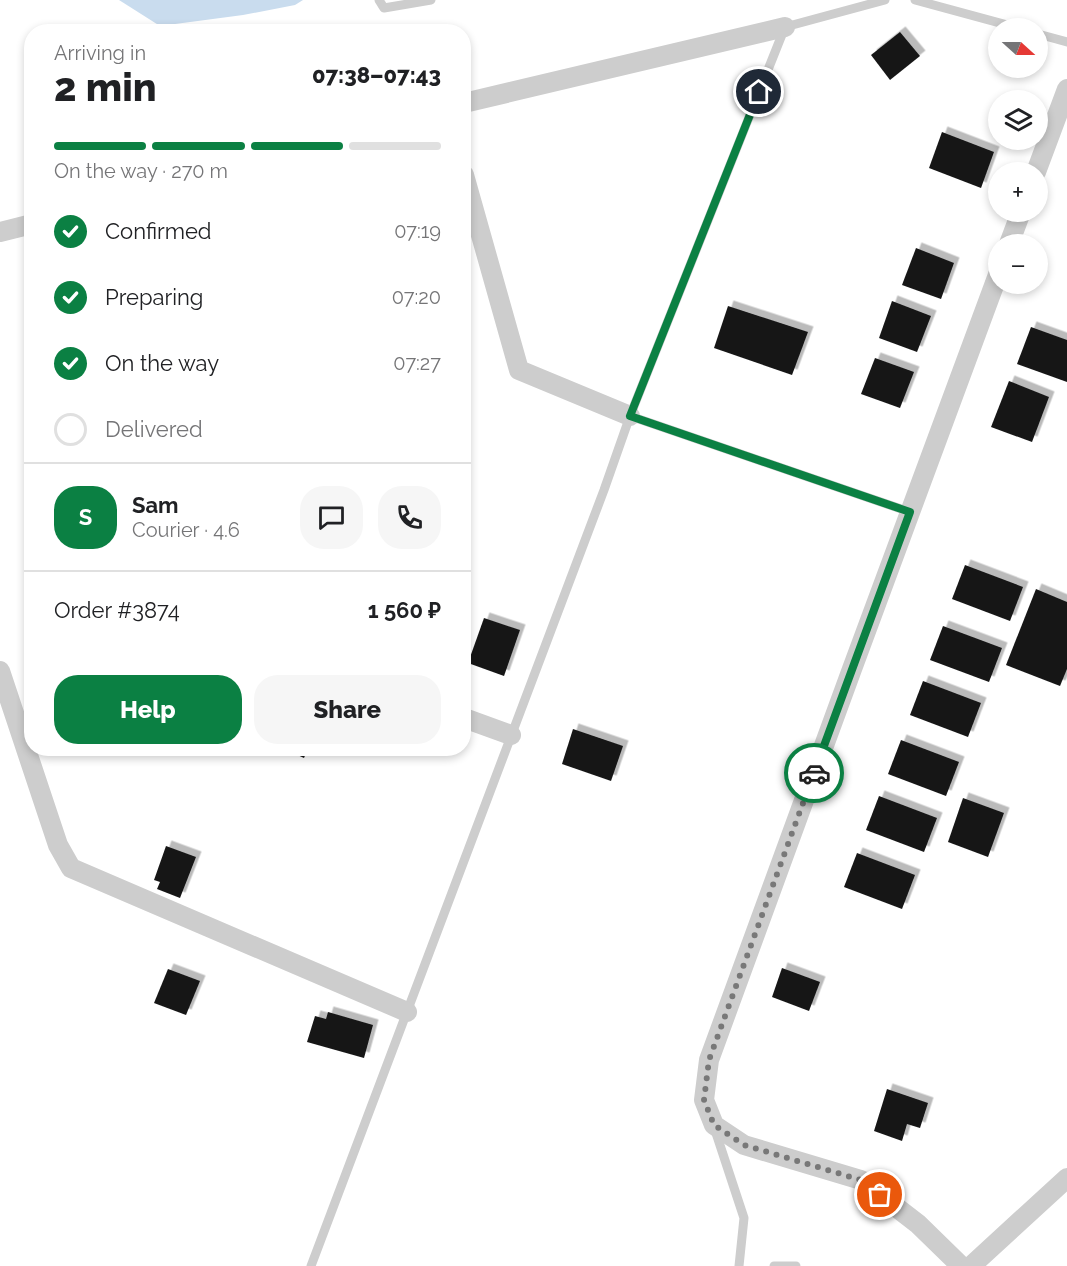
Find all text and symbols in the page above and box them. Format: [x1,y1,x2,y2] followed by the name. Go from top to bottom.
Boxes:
[988,18,1048,78] north arrow
[988,18,1048,294] map controls
[54,41,146,65] text: Arriving in
[312,62,441,88] text: 07:38–07:43
[54,64,157,110] text: 2 min
[733,66,784,117] pin
[742,75,775,108] icon: home
[988,90,1048,150] button: layers
[54,159,228,183] text: On the way · 270 m
[988,162,1048,222] button: +
[54,215,87,248] icon: check
[105,218,212,244] text: Confirmed
[394,219,441,243] text: 07:19
[988,234,1048,294] button: −
[54,281,87,314] icon: check
[105,284,203,310] text: Preparing
[392,285,441,309] text: 07:20
[54,347,87,380] icon: check
[105,350,219,376] text: On the way
[393,351,441,375] text: 07:27
[105,416,203,442] text: Delivered
[300,486,363,549] button: chat
[378,486,441,549] button: phone
[132,492,179,518] text: Sam
[79,504,92,530] text: S
[132,518,240,542] text: Courier · 4.6
[54,597,180,623] text: Order #3874
[368,597,441,623] text: 1 560 ₽
[54,675,242,744] button: Help
[254,675,441,744] button: Share
[784,743,844,803] courier
[798,757,831,790] icon: car
[854,1169,905,1220] pin
[863,1178,896,1211] icon: bag

